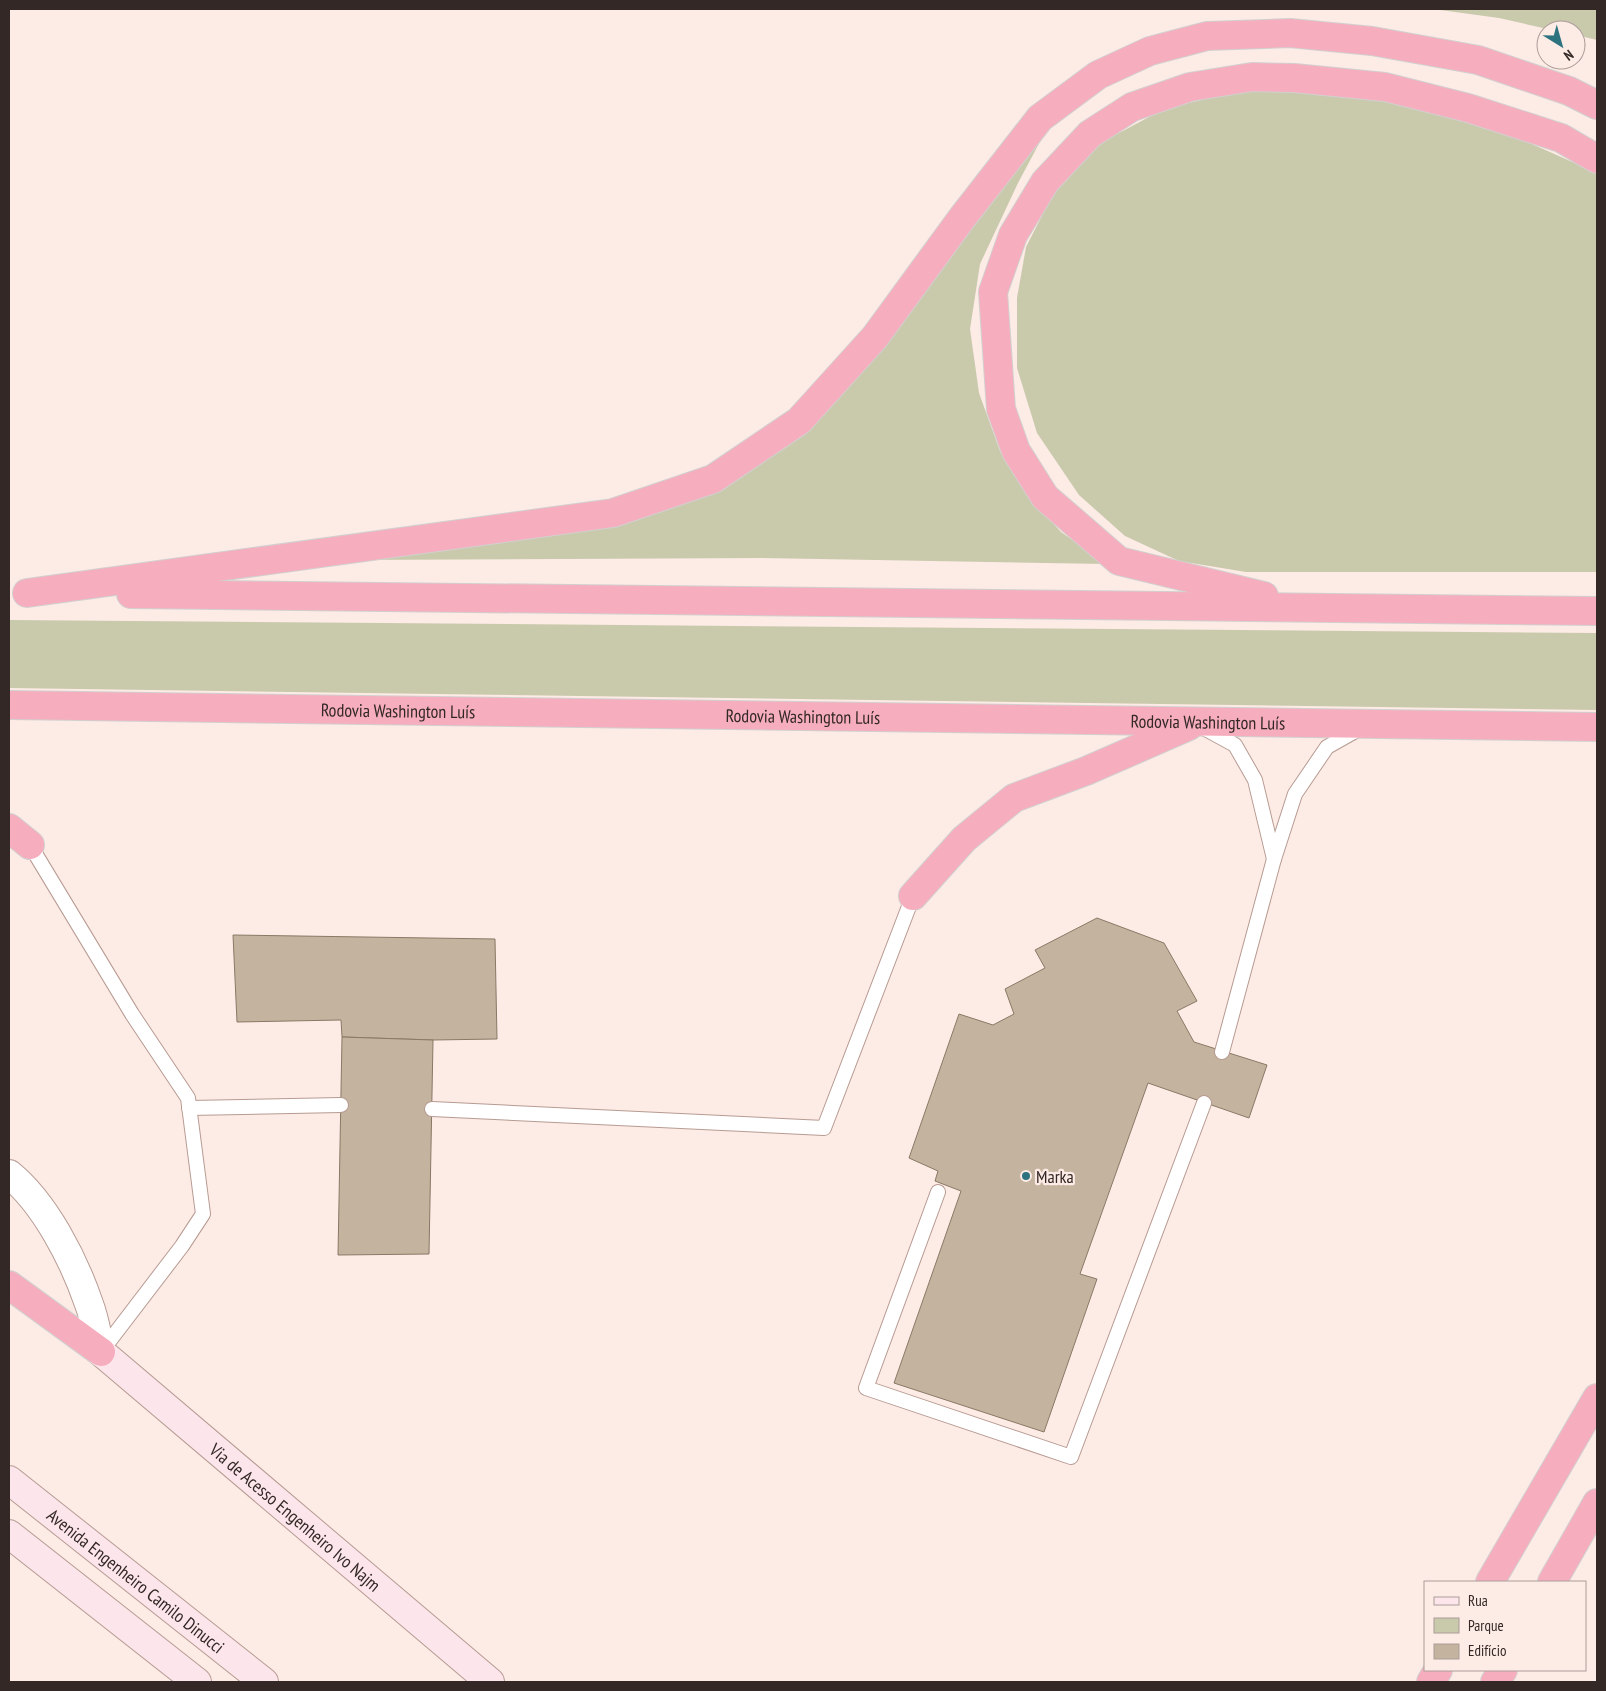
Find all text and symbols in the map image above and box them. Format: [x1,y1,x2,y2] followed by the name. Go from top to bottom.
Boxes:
[1536,20,1586,70] north arrow
[1560,46,1577,65] text: N
[321,698,475,723] street label: Rodovia Washington Luís
[726,703,880,729] street label: Rodovia Washington Luís
[1131,709,1285,734] street label: Rodovia Washington Luís
[1036,1165,1074,1188] place label: Marka
[1020,1170,1032,1182] marker: Marka
[204,1437,386,1596] street label: Via de Acesso Engenheiro Ivo Najm
[43,1503,229,1658] street label: Avenida Engenheiro Camilo Dinucci
[1424,1581,1586,1671] legend
[1468,1591,1488,1610] text: Rua
[1468,1616,1504,1635] text: Parque
[1468,1641,1506,1660] text: Edifício

